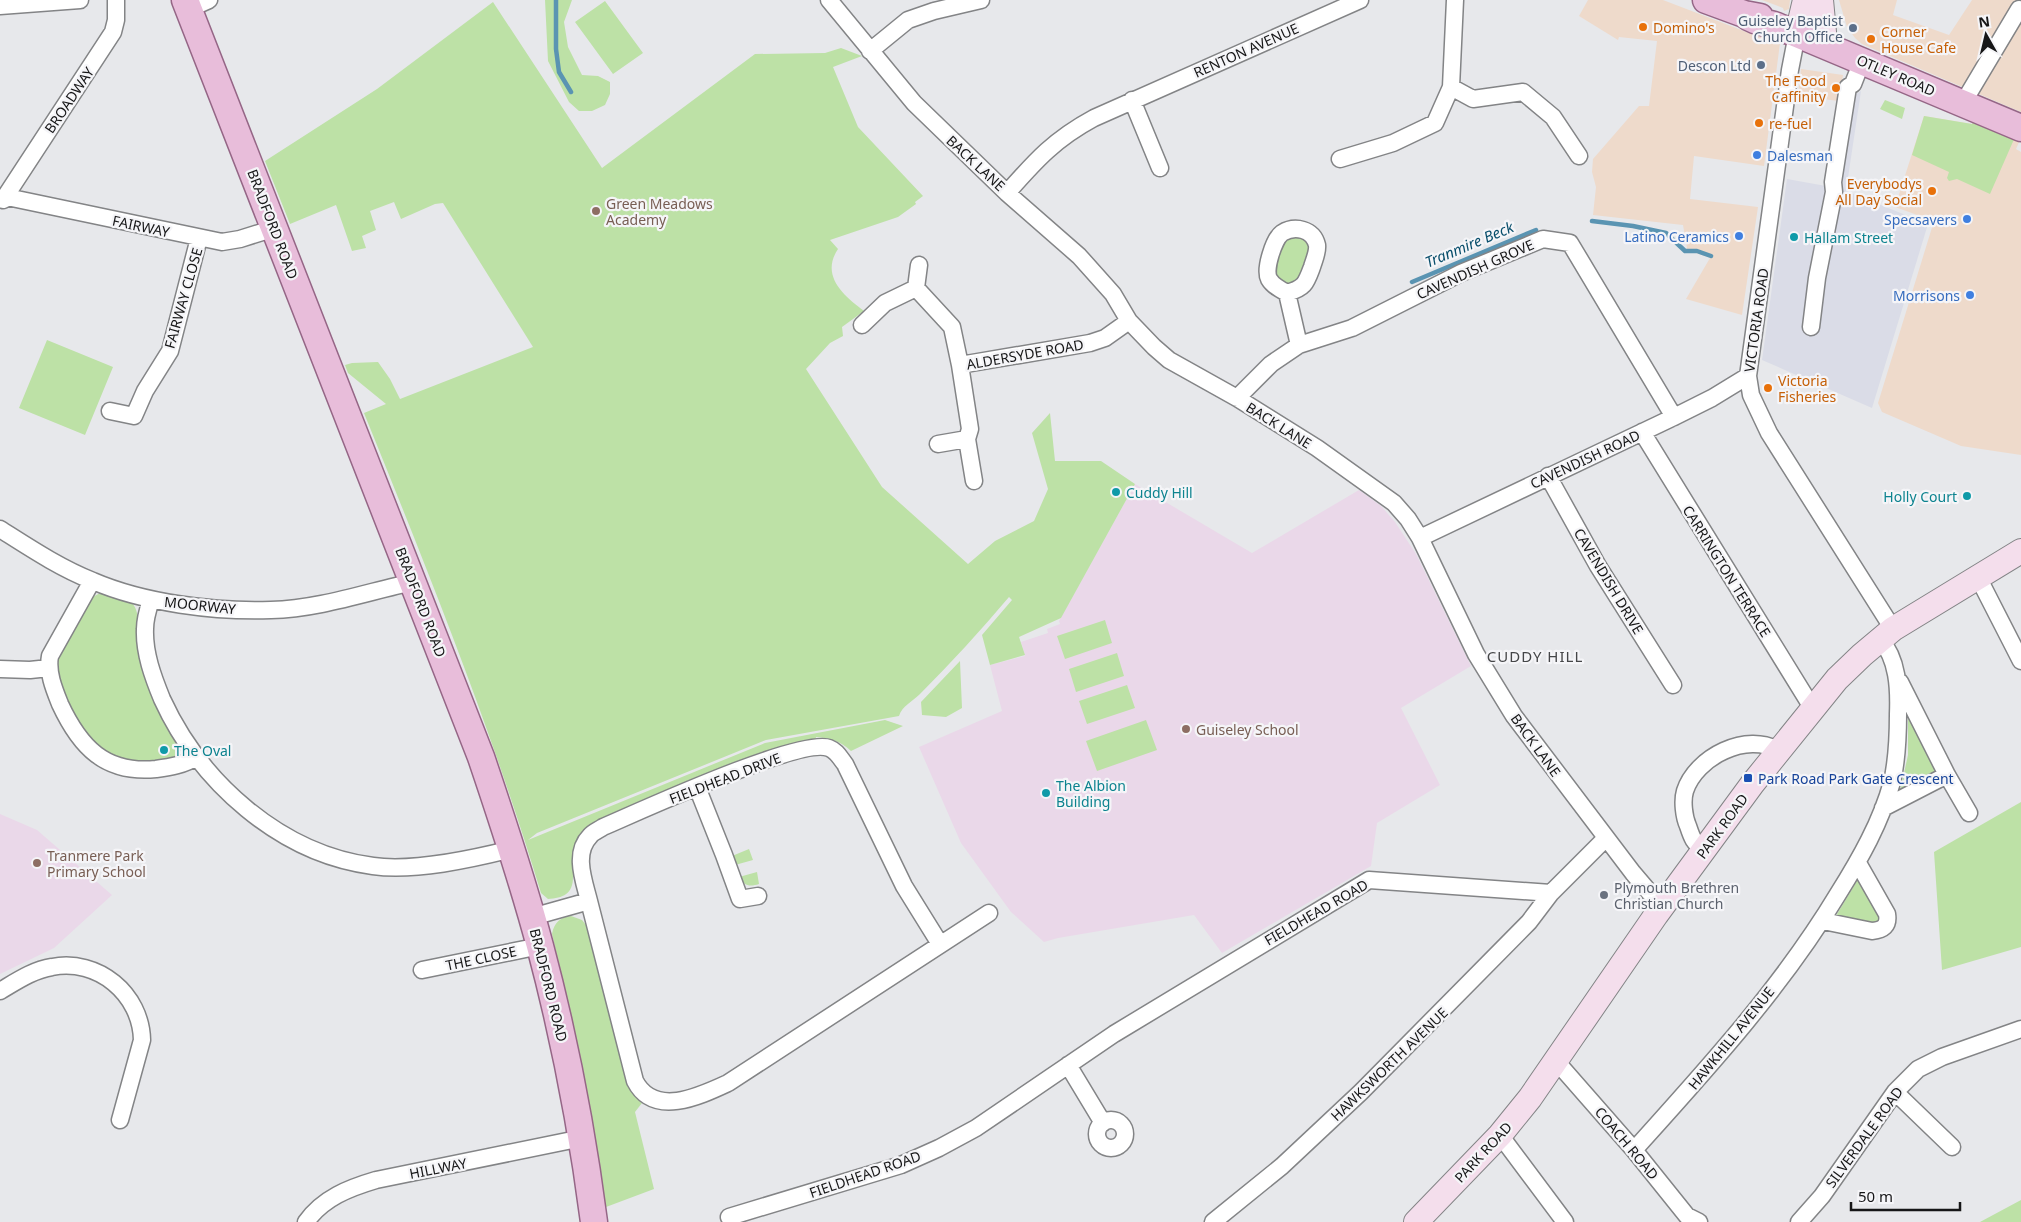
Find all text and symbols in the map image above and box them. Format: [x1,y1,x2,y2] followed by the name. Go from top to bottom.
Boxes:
[1961,10,2011,60] north arrow
[1738,11,1843,46] place label: Guiseley Baptist Church Office
[1977,11,1991,32] text: N
[1190,18,1302,82] street label: RENTON AVENUE
[1653,18,1715,37] place label: Domino's
[1637,21,1649,33] marker: Domino's
[1847,22,1859,34] marker: Guiseley Baptist Church Office
[1881,22,1956,57] place label: Corner House Cafe
[1865,33,1877,45] marker: Corner House Cafe
[1854,50,1938,100] street label: OTLEY ROAD
[1678,56,1751,75] place label: Descon Ltd
[1755,59,1767,71] marker: Descon Ltd
[40,63,98,137] street label: BROADWAY
[1765,71,1827,106] place label: The Food Caffinity
[1830,82,1842,94] marker: The Food Caffinity
[1769,114,1812,133] place label: re-fuel
[1753,117,1765,129] marker: re-fuel
[943,131,1009,195] street label: BACK LANE
[1767,146,1833,165] place label: Dalesman
[1751,149,1763,161] marker: Dalesman
[243,166,303,282] street label: BRADFORD ROAD
[1835,174,1922,209] place label: Everybodys All Day Social
[1926,185,1938,197] marker: Everybodys All Day Social
[606,194,713,229] place label: Green Meadows Academy
[590,205,602,217] marker: Green Meadows Academy
[1884,210,1957,229] place label: Specsavers
[111,211,171,241] street label: FAIRWAY
[1961,213,1973,225] marker: Specsavers
[1422,216,1517,272] water label: Tranmire Beck
[1624,227,1729,246] place label: Latino Ceramics
[1804,228,1893,247] place label: Hallam Street
[1733,230,1745,242] marker: Latino Ceramics
[1788,231,1800,243] marker: Hallam Street
[1413,235,1537,303] street label: CAVENDISH GROVE
[160,245,206,351] street label: FAIRWAY CLOSE
[1739,267,1773,373] street label: VICTORIA ROAD
[1893,286,1960,305] place label: Morrisons
[1964,289,1976,301] marker: Morrisons
[965,334,1085,374] street label: ALDERSYDE ROAD
[1778,371,1836,406] place label: Victoria Fisheries
[1762,382,1774,394] marker: Victoria Fisheries
[1243,397,1315,453] street label: BACK LANE
[1527,425,1643,493] street label: CAVENDISH ROAD
[1126,483,1193,502] place label: Cuddy Hill
[1110,486,1122,498] marker: Cuddy Hill
[1883,487,1957,506] place label: Holly Court
[1961,490,1973,502] marker: Holly Court
[1679,502,1775,640] street label: CARRINGTON TERRACE
[1570,524,1648,638] street label: CAVENDISH DRIVE
[391,544,451,660] street label: BRADFORD ROAD
[163,592,237,618] street label: MOORWAY
[1487,646,1583,666] district label: CUDDY HILL
[1507,710,1565,780] street label: BACK LANE
[1196,720,1299,739] place label: Guiseley School
[1180,723,1192,735] marker: Guiseley School
[174,741,231,760] place label: The Oval
[158,744,170,756] marker: The Oval
[666,748,784,808] street label: FIELDHEAD DRIVE
[1758,769,1954,788] place label: Park Road Park Gate Crescent
[1742,772,1754,784] marker: Park Road Park Gate Crescent
[1056,776,1126,811] place label: The Albion Building
[1040,787,1052,799] marker: The Albion Building
[1692,790,1752,862] street label: PARK ROAD
[47,846,146,881] place label: Tranmere Park Primary School
[31,857,43,869] marker: Tranmere Park Primary School
[1261,875,1371,949] street label: FIELDHEAD ROAD
[1614,878,1739,913] place label: Plymouth Brethren Christian Church
[1598,889,1610,901] marker: Plymouth Brethren Christian Church
[526,926,572,1044] street label: BRADFORD ROAD
[444,941,518,975] street label: THE CLOSE
[1684,983,1778,1093] street label: HAWKHILL AVENUE
[1326,1003,1452,1125] street label: HAWKSWORTH AVENUE
[1821,1083,1907,1191] street label: SILVERDALE ROAD
[1591,1103,1663,1183] street label: COACH ROAD
[1450,1118,1516,1186] street label: PARK ROAD
[807,1146,923,1202] street label: FIELDHEAD ROAD
[408,1153,468,1183] street label: HILLWAY
[1851,1180,1960,1212] scale bar
[1858,1186,1893,1206] text: 50 m

